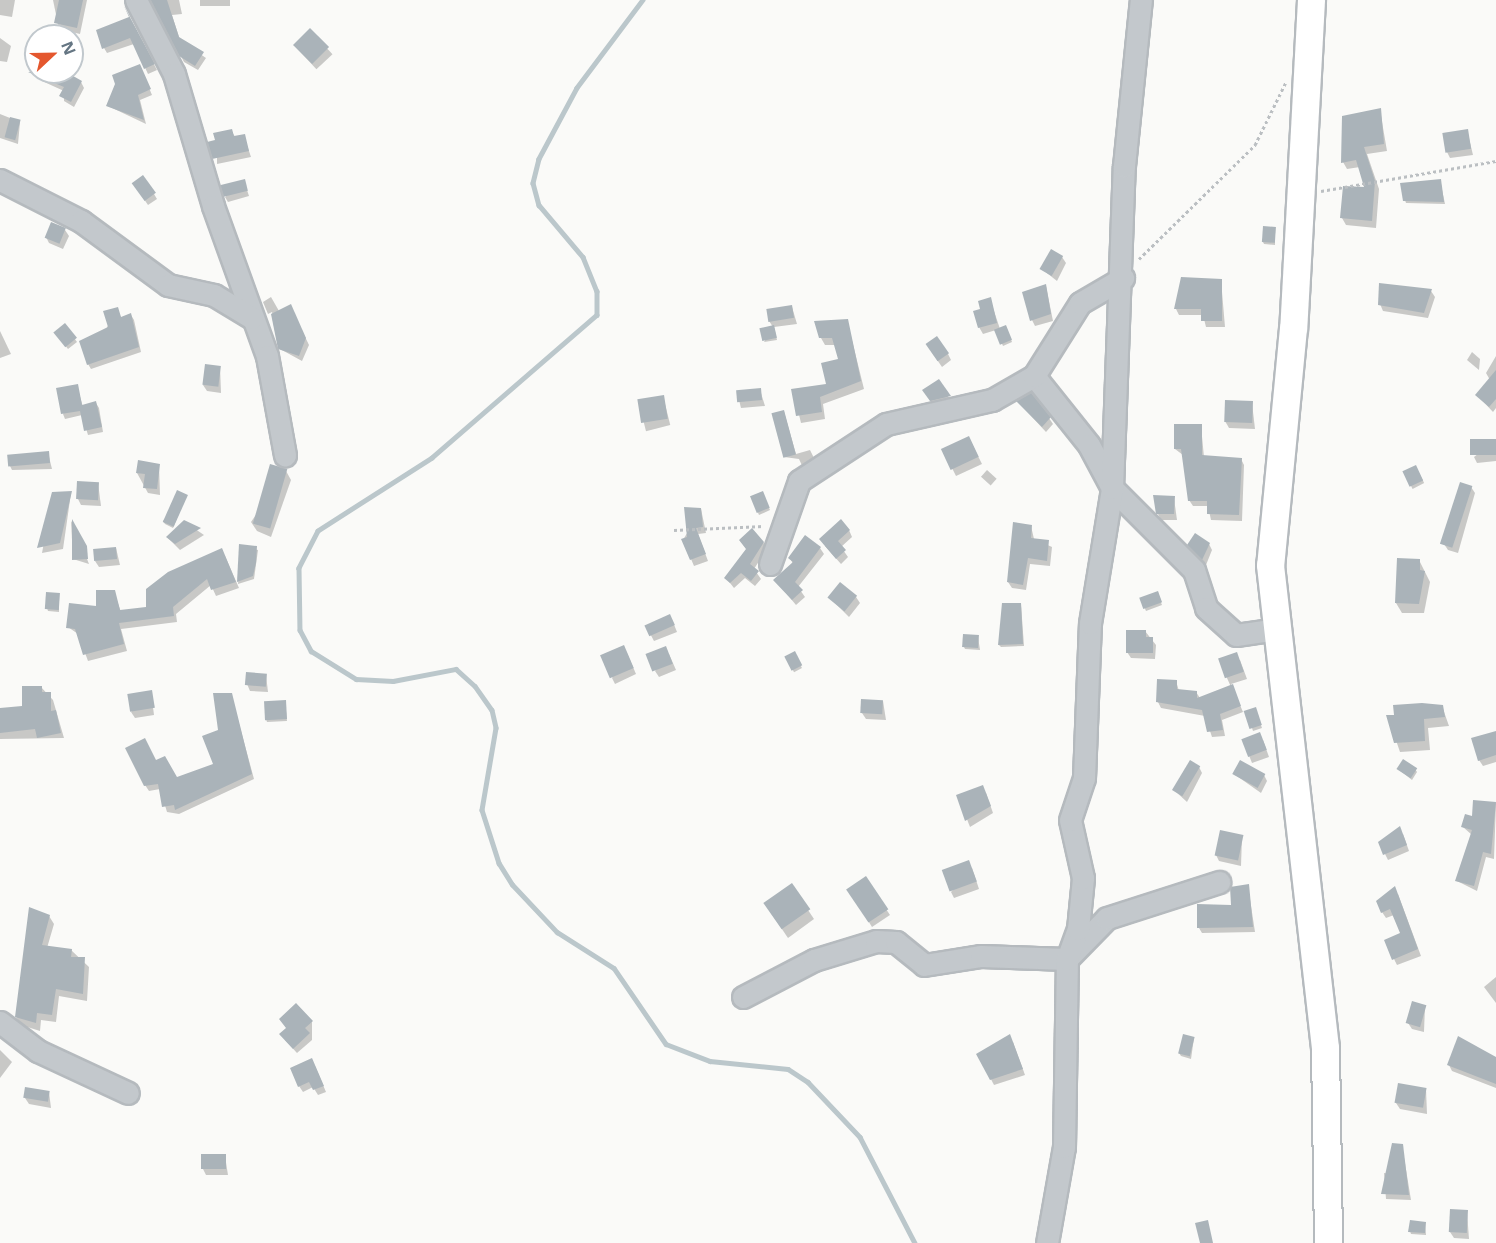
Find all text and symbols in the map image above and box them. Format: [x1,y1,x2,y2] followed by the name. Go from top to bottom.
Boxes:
[24,24,84,84] north arrow
[56,38,81,58] text: N

